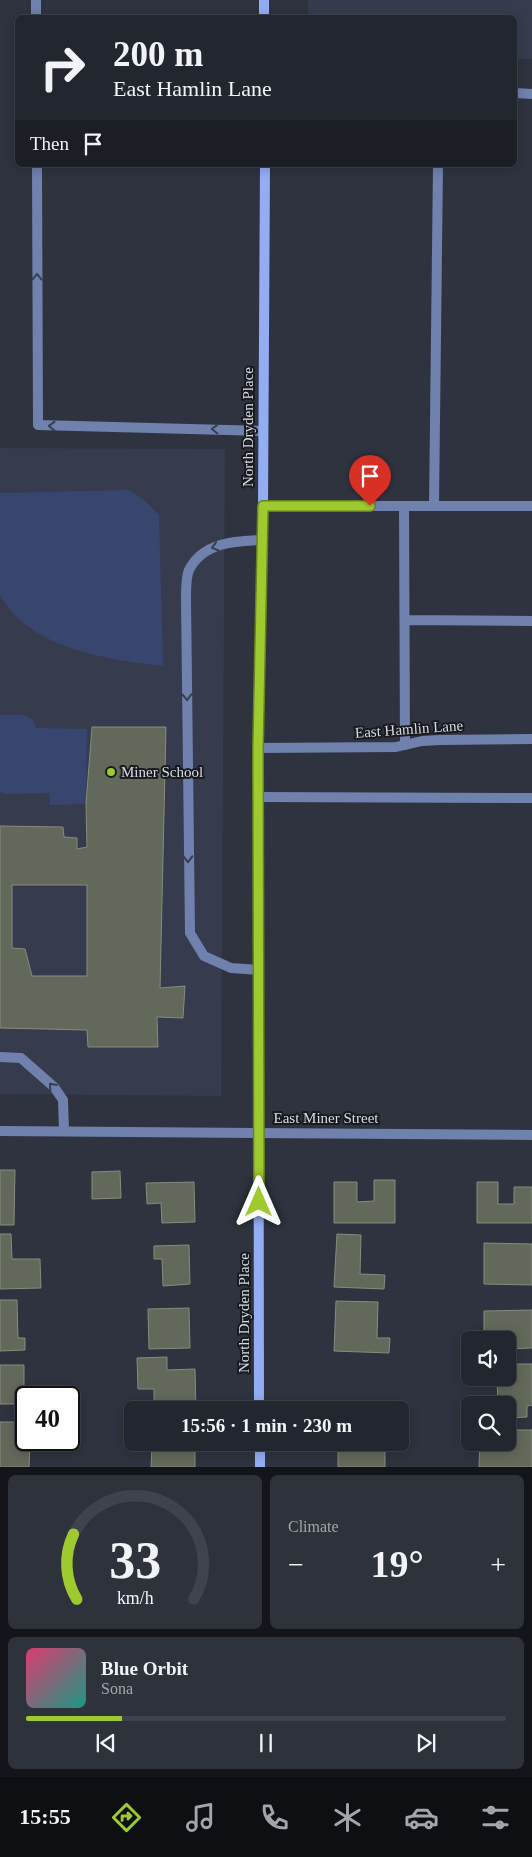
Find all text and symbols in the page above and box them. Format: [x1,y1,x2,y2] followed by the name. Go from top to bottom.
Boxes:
[30,35,95,100] icon: right
[113,35,203,74] text: 200 m
[113,76,272,101] text: East Hamlin Lane
[79,130,107,158] icon: arrive
[30,133,69,154] text: Then
[32,273,42,280] one-way arrow
[240,367,256,487] street label: North Dryden Place
[48,421,56,431] one-way arrow
[210,424,218,435] one-way arrow
[349,455,391,506] pin
[356,462,384,490] icon: arrive
[211,541,219,551] one-way arrow
[182,694,192,701] one-way arrow
[354,717,464,741] street label: East Hamlin Lane
[121,764,203,780] place label: Miner School
[105,766,117,778] marker: Miner School
[183,856,193,864] one-way arrow
[49,1083,58,1092] one-way arrow
[274,1110,379,1126] street label: East Miner Street
[232,1175,284,1227] position arrow
[236,1253,252,1373] street label: North Dryden Place
[461,1331,516,1451] map controls
[461,1331,516,1386] button: sound
[15,1386,80,1451] speed limit sign: 40
[461,1396,516,1451] button: search
[181,1415,352,1436] text: 15:56 · 1 min · 230 m
[288,1518,339,1535] text: Climate
[109,1532,161,1589] text: 33
[370,1543,424,1585] text: 19°
[288,1549,304,1580] text: −
[490,1549,506,1580] text: +
[117,1588,153,1608] text: km/h
[101,1658,188,1679] text: Blue Orbit
[101,1680,133,1697] text: Sona
[92,1729,120,1757] icon: previous
[252,1729,280,1757] icon: pause
[412,1729,440,1757] icon: next
[109,1800,144,1835] icon: directions
[183,1800,218,1835] icon: music
[257,1800,292,1835] icon: phone
[330,1800,365,1835] icon: climate
[404,1800,439,1835] icon: car
[478,1800,513,1835] icon: filters
[19,1804,71,1829] text: 15:55

